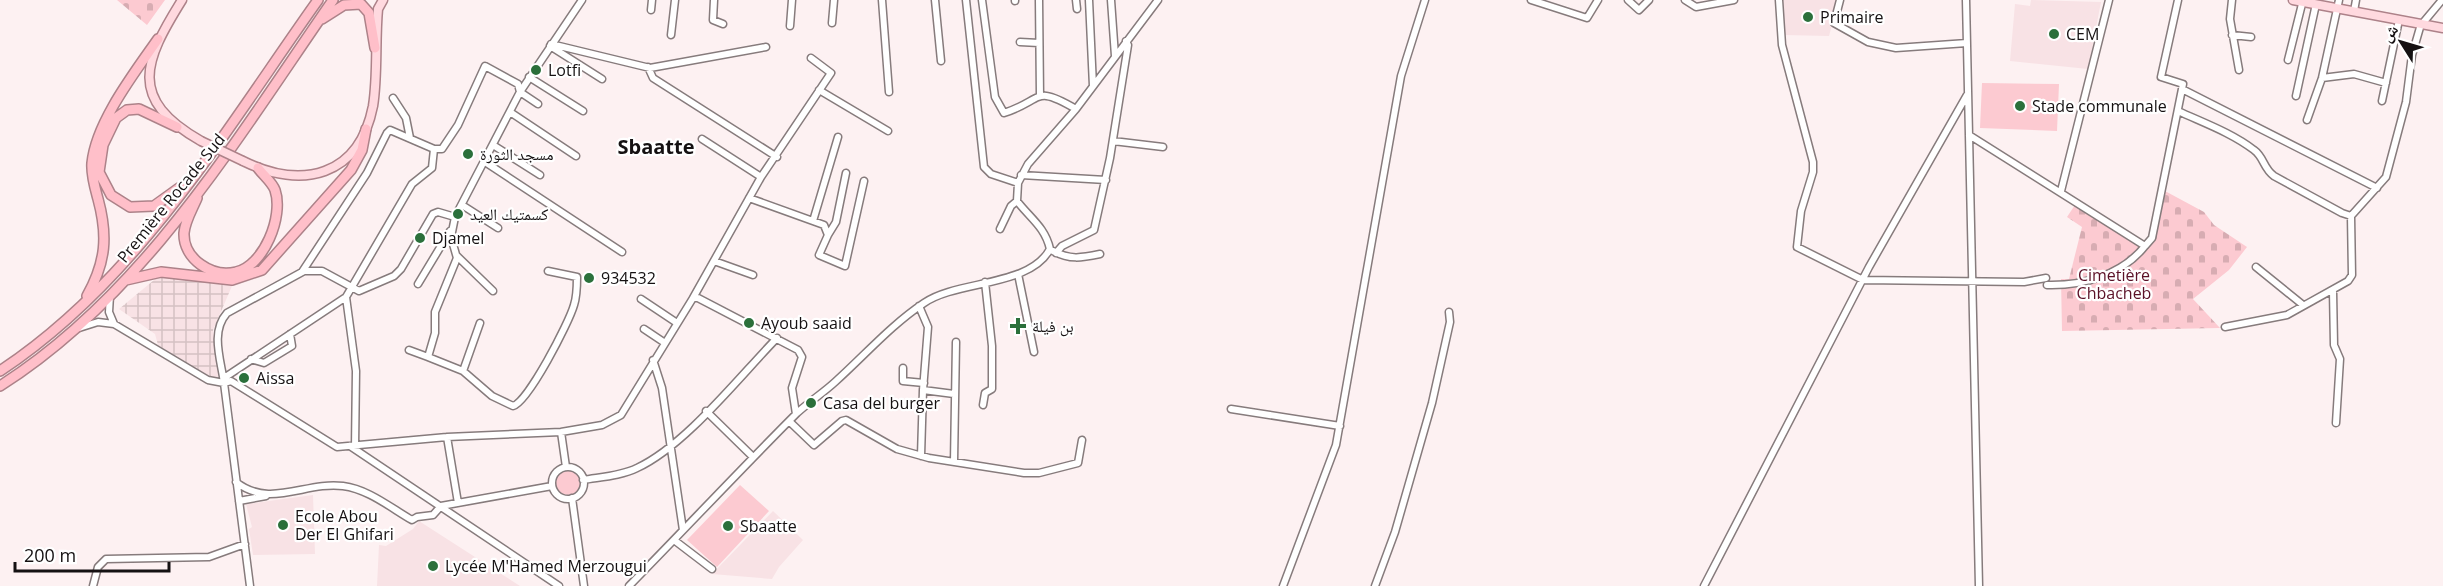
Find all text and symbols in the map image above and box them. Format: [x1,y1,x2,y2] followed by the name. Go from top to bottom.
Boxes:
[1820,6,1883,28] place label: Primaire
[1801,10,1815,24] marker: Primaire
[2371,12,2431,72] north arrow
[2375,20,2403,46] text: ش
[2066,23,2099,45] place label: CEM
[2047,27,2061,41] marker: CEM
[548,59,581,81] place label: Lotfi
[529,63,543,77] marker: Lotfi
[2032,95,2167,117] place label: Stade communale
[2013,99,2027,113] marker: Stade communale
[112,129,230,267] street label: Première Rocade Sud
[617,133,695,160] district label: Sbaatte
[480,143,553,165] place label: مسجد الثورة
[461,147,475,161] marker: مسجد الثورة
[470,203,549,225] place label: كسمتيك العيد
[451,207,465,221] marker: كسمتيك العيد
[432,227,484,249] place label: Djamel
[413,231,427,245] marker: Djamel
[2077,264,2151,304] park label: Cimetière Chbacheb
[601,267,656,289] place label: 934532
[582,271,596,285] marker: 934532
[761,312,852,334] place label: Ayoub saaid
[1032,315,1074,337] place label: بن فيلة
[742,316,756,330] marker: Ayoub saaid
[1009,317,1027,335] marker: بن فيلة
[256,367,294,389] place label: Aissa
[237,371,251,385] marker: Aissa
[823,392,940,414] place label: Casa del burger
[804,396,818,410] marker: Casa del burger
[295,505,394,545] place label: Ecole Abou Der El Ghifari
[740,515,797,537] place label: Sbaatte
[276,518,290,532] marker: Ecole Abou Der El Ghifari
[721,519,735,533] marker: Sbaatte
[15,535,170,573] scale bar
[24,543,76,567] text: 200 m
[445,555,647,577] place label: Lycée M'Hamed Merzougui
[426,559,440,573] marker: Lycée M'Hamed Merzougui

